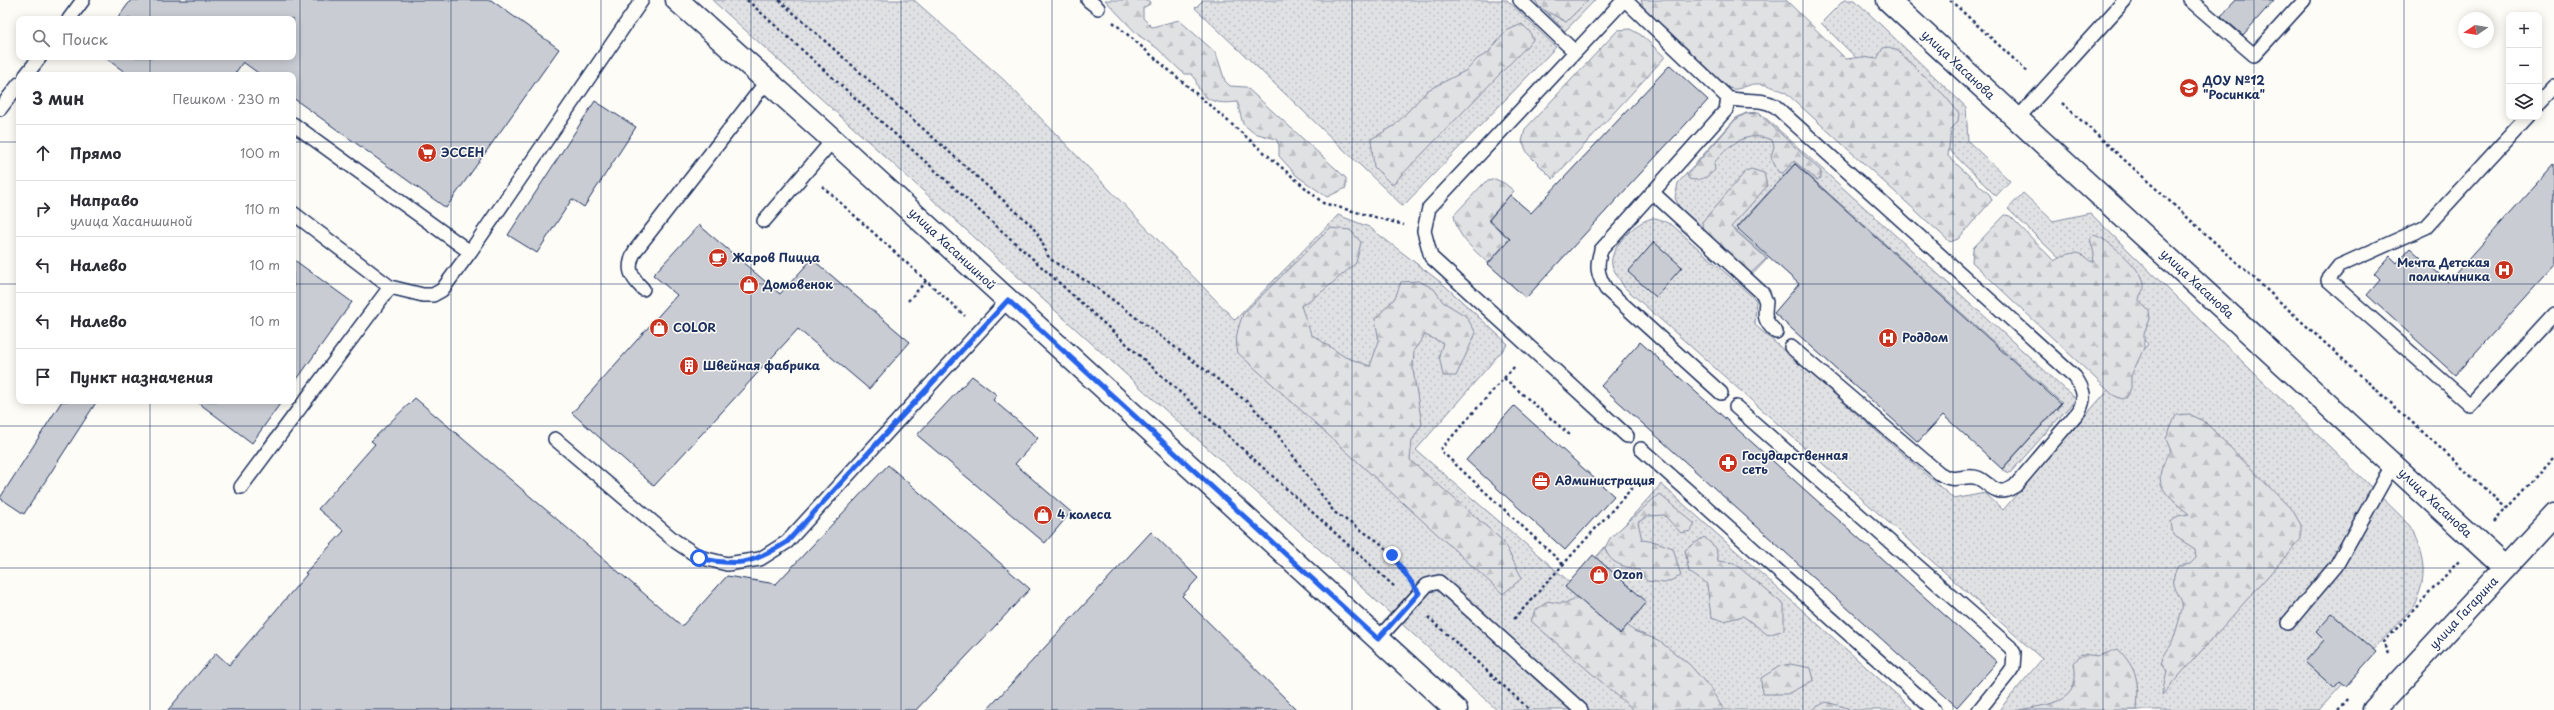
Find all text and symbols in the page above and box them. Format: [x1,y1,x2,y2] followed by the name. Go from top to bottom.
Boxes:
[2458,12,2494,48] north arrow
[2506,12,2542,120] map controls
[2506,12,2542,48] button: +
[16,16,296,60] search box
[1918,25,2000,104] street label: улица Хасанова
[30,27,52,49] icon: search
[62,27,108,50] text: Поиск
[2506,48,2542,84] button: −
[2202,71,2265,103] place label: ДОУ №12 "Росинка"
[2178,77,2200,99] school or university icon: ДОУ №12 "Росинка"
[2506,84,2542,120] button: layers
[32,85,84,111] text: 3 мин
[172,89,280,108] text: Пешком · 230 m
[70,141,121,164] text: Прямо
[32,142,54,164] icon: ahead
[416,142,438,164] supermarket icon: ЭССЕН
[240,143,280,162] text: 100 m
[441,143,484,161] place label: ЭССЕН
[70,188,139,211] text: Направо
[32,198,54,220] icon: right
[245,199,280,218] text: 110 m
[905,203,1000,293] street label: улица Хасаншиной
[70,211,193,230] text: улица Хасаншиной
[2157,244,2239,323] street label: улица Хасанова
[707,247,729,269] cafe icon: Жаров Пицца
[732,248,821,266] place label: Жаров Пицца
[70,253,127,276] text: Налево
[2397,253,2491,285] place label: Мечта Детская поликлиника
[32,254,54,276] icon: left
[250,255,280,274] text: 10 m
[2493,259,2515,281] hospital icon: Мечта Детская поликлиника
[738,274,760,296] shop icon: Домовенок
[762,275,833,293] place label: Домовенок
[70,309,127,332] text: Налево
[32,310,54,332] icon: left
[250,311,280,330] text: 10 m
[648,317,670,339] shop icon: COLOR
[673,318,716,336] place label: COLOR
[1877,327,1899,349] hospital icon: Роддом
[1902,328,1948,346] place label: Роддом
[678,355,700,377] building icon: Швейная фабрика
[703,356,821,374] place label: Швейная фабрика
[70,365,213,388] text: Пункт назначения
[32,366,54,388] icon: arrive
[1742,446,1848,478] place label: Государственная сеть
[1717,452,1739,474] pharmacy icon: Государственная сеть
[2395,463,2477,542] street label: улица Хасанова
[1530,470,1552,492] office icon: Администрация
[1555,471,1655,489] place label: Администрация
[1032,504,1054,526] shop icon: 4 колеса
[1057,505,1112,523] place label: 4 колеса
[1383,546,1401,564] route end
[690,549,708,567] route start
[1588,564,1610,586] shop icon: Ozon
[1613,565,1643,583] place label: Ozon
[2425,572,2502,653] street label: улица Гагарина

